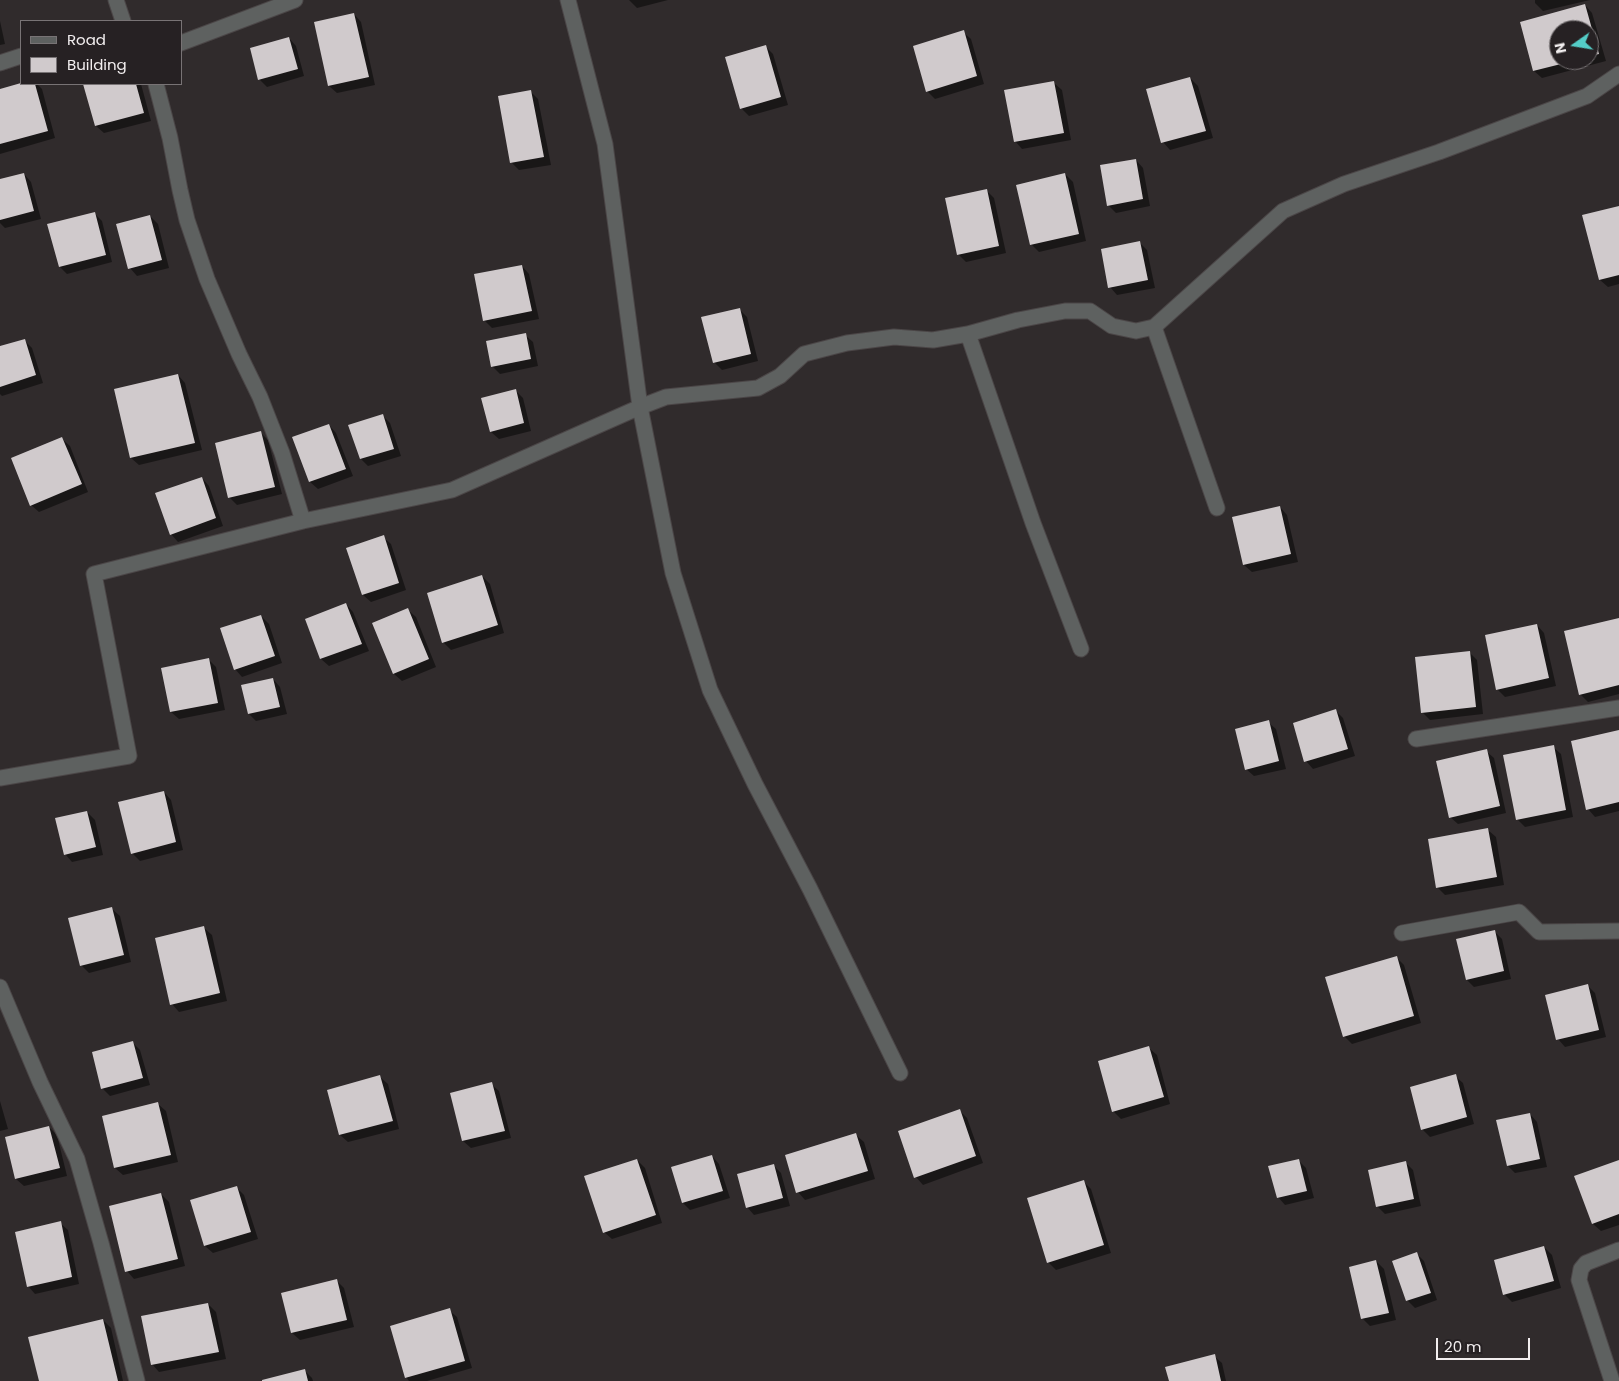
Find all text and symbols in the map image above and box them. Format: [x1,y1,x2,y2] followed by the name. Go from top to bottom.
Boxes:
[20,20,182,85] legend
[1549,20,1599,70] north arrow
[67,29,106,50] text: Road
[1549,41,1571,56] text: N
[67,54,127,75] text: Building
[1439,1328,1533,1360] scale bar
[1444,1336,1482,1357] text: 20 m

